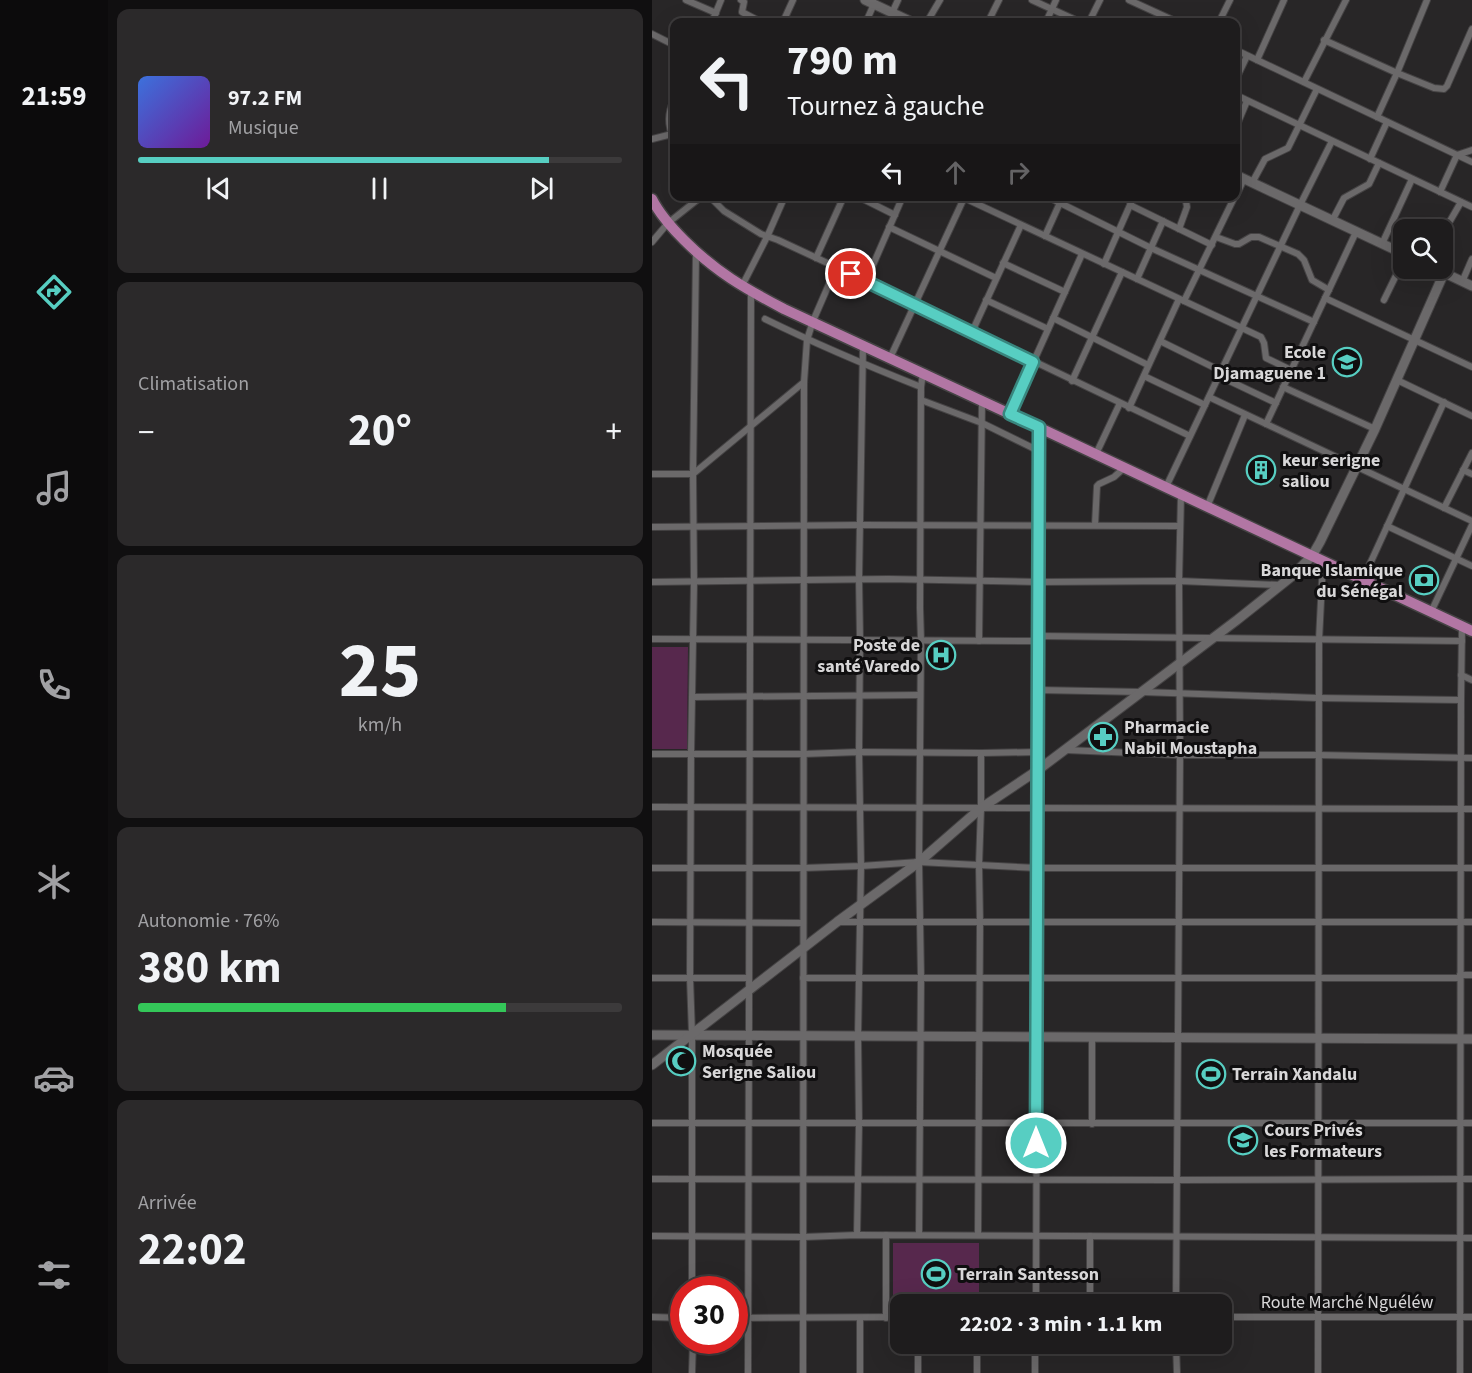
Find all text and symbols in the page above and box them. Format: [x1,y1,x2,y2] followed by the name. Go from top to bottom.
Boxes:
[787,31,898,91] text: 790 m
[688,42,766,120] icon: left
[21,77,87,116] text: 21:59
[228,82,302,114] text: 97.2 FM
[787,87,984,126] text: Tournez à gauche
[228,114,299,142] text: Musique
[876,156,909,189] icon: left
[939,156,972,189] icon: ahead
[1002,156,1035,189] icon: right
[202,172,235,205] icon: previous
[363,172,396,205] icon: pause
[525,172,558,205] icon: next
[1393,219,1453,279] map controls
[1393,219,1453,279] button: search
[825,248,876,299] pin
[834,257,867,290] icon: arrive
[33,271,75,313] icon: directions
[1213,340,1326,386] place label: Ecole Djamaguene 1
[1331,346,1363,378] school or university icon: Ecole Djamaguene 1
[138,370,249,398] text: Climatisation
[348,399,412,463] text: 20°
[138,409,154,456] text: −
[606,409,622,456] text: +
[1282,448,1380,494] place label: keur serigne saliou
[1245,454,1277,486] building icon: keur serigne saliou
[33,467,75,509] icon: music
[1261,558,1403,604] place label: Banque Islamique du Sénégal
[1408,564,1440,596] bank icon: Banque Islamique du Sénégal
[339,616,421,727] text: 25
[817,633,920,679] place label: Poste de santé Varedo
[925,639,957,671] hospital icon: Poste de santé Varedo
[33,664,75,706] icon: phone
[358,711,402,739] text: km/h
[1124,715,1257,761] place label: Pharmacie Nabil Moustapha
[1087,721,1119,753] pharmacy icon: Pharmacie Nabil Moustapha
[33,861,75,903] icon: climate
[138,907,279,935] text: Autonomie · 76%
[138,936,282,1000] text: 380 km
[702,1039,816,1085] place label: Mosquée Serigne Saliou
[665,1045,697,1077] mosque icon: Mosquée Serigne Saliou
[33,1057,75,1099] icon: car
[1195,1058,1227,1090] sports icon: Terrain Xandalu
[1232,1062,1357,1087] place label: Terrain Xandalu
[1004,1111,1068,1175] position arrow
[1264,1118,1382,1164] place label: Cours Privés les Formateurs
[1227,1124,1259,1156] school or university icon: Cours Privés les Formateurs
[138,1189,197,1217] text: Arrivée
[138,1218,247,1282] text: 22:02
[33,1254,75,1296] icon: filters
[920,1258,952,1290] sports icon: Terrain Santesson
[957,1262,1099,1287] place label: Terrain Santesson
[670,1276,748,1354] speed limit sign: 30
[1261,1290,1433,1315] street label: Route Marché Nguéléw
[960,1308,1162,1340] text: 22:02 · 3 min · 1.1 km

